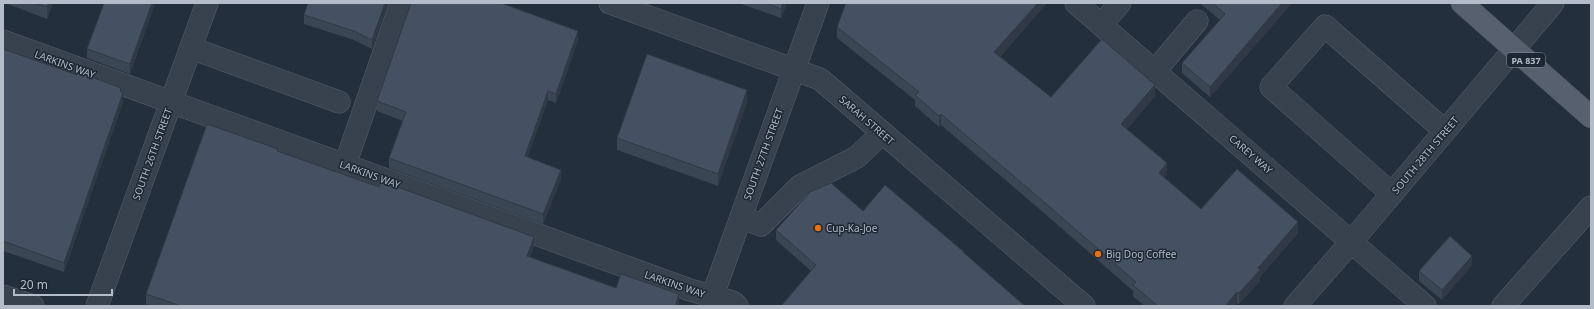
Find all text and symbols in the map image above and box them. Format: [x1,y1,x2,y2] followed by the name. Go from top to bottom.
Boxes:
[33,47,98,82] street label: LARKINS WAY
[1507,53,1545,67] road number: PA 837
[837,92,898,148] street label: SARAH STREET
[129,106,175,202] street label: SOUTH 26TH STREET
[740,106,786,202] street label: SOUTH 27TH STREET
[1388,113,1462,197] street label: SOUTH 28TH STREET
[1226,131,1276,177] street label: CAREY WAY
[338,157,403,192] street label: LARKINS WAY
[826,221,878,235] place label: Cup-Ka-Joe
[813,223,823,233] marker: Cup-Ka-Joe
[1106,247,1177,261] place label: Big Dog Coffee
[1093,249,1103,259] marker: Big Dog Coffee
[643,267,708,301] street label: LARKINS WAY
[14,271,112,297] scale bar
[20,276,48,293] text: 20 m

